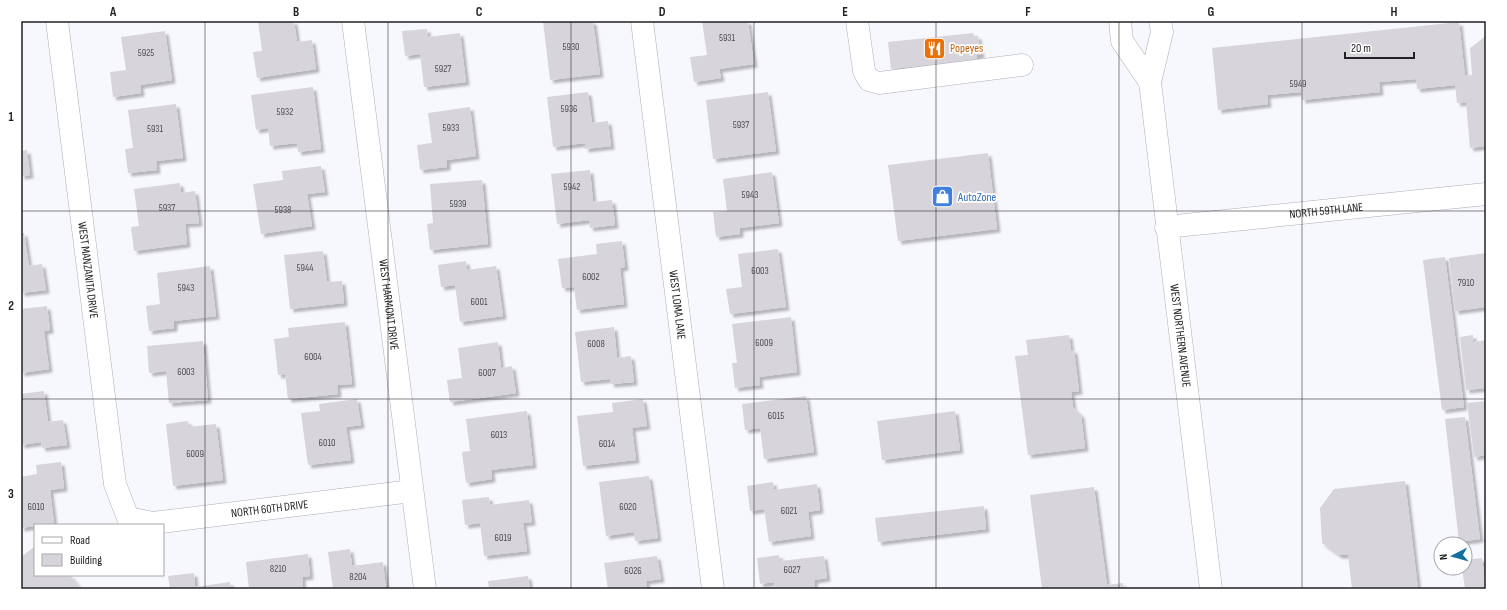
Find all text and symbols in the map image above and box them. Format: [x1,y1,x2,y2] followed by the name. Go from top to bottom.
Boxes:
[109,4,117,20] text: A
[293,4,299,20] text: B
[476,4,483,20] text: C
[659,4,666,20] text: D
[842,4,848,20] text: E
[1025,4,1031,20] text: F
[1208,4,1215,20] text: G
[1391,4,1398,20] text: H
[719,32,736,44] house number: 5931
[1345,34,1414,60] scale bar
[921,35,947,61] restaurant icon: Popeyes
[562,41,580,53] house number: 5930
[950,41,983,56] place label: Popeyes
[1351,41,1371,56] text: 20 m
[138,47,154,59] house number: 5925
[435,63,451,75] house number: 5927
[1289,78,1307,90] house number: 5949
[561,103,578,115] house number: 5936
[277,106,293,118] house number: 5932
[8,109,14,125] text: 1
[733,119,749,131] house number: 5937
[443,122,459,134] house number: 5933
[147,123,164,135] house number: 5931
[564,181,580,193] house number: 5942
[930,184,956,210] shop icon: AutoZone
[742,189,758,201] house number: 5943
[957,190,997,205] place label: AutoZone
[449,198,467,210] house number: 5939
[1288,199,1364,222] street label: NORTH 59TH LANE
[159,202,175,214] house number: 5937
[274,204,292,216] house number: 5938
[75,221,102,319] street label: WEST MANZANITA DRIVE
[376,258,402,351] street label: WEST HARMONT DRIVE
[297,262,313,274] house number: 5944
[751,265,769,277] house number: 6003
[666,269,689,340] street label: WEST LOMA LANE
[582,271,600,283] house number: 6002
[1458,277,1474,289] house number: 7910
[178,282,194,294] house number: 5943
[1167,283,1194,388] street label: WEST NORTHERN AVENUE
[471,296,488,308] house number: 6001
[8,298,14,314] text: 2
[755,337,773,349] house number: 6009
[587,338,605,350] house number: 6008
[304,351,322,363] house number: 6004
[177,366,195,378] house number: 6003
[478,367,496,379] house number: 6007
[768,410,784,422] house number: 6015
[491,429,507,441] house number: 6013
[319,437,335,449] house number: 6010
[599,438,615,450] house number: 6014
[186,448,204,460] house number: 6009
[8,486,14,502] text: 3
[230,496,309,521] street label: NORTH 60TH DRIVE
[28,501,44,513] house number: 6010
[619,501,637,513] house number: 6020
[781,505,798,517] house number: 6021
[34,524,164,576] legend
[495,532,511,544] house number: 6019
[70,533,90,548] text: Road
[1433,536,1473,576] north arrow
[70,553,102,568] text: Building
[1437,553,1450,561] text: N
[270,563,286,575] house number: 8210
[784,564,800,576] house number: 6027
[624,565,642,577] house number: 6026
[349,571,367,583] house number: 8204

